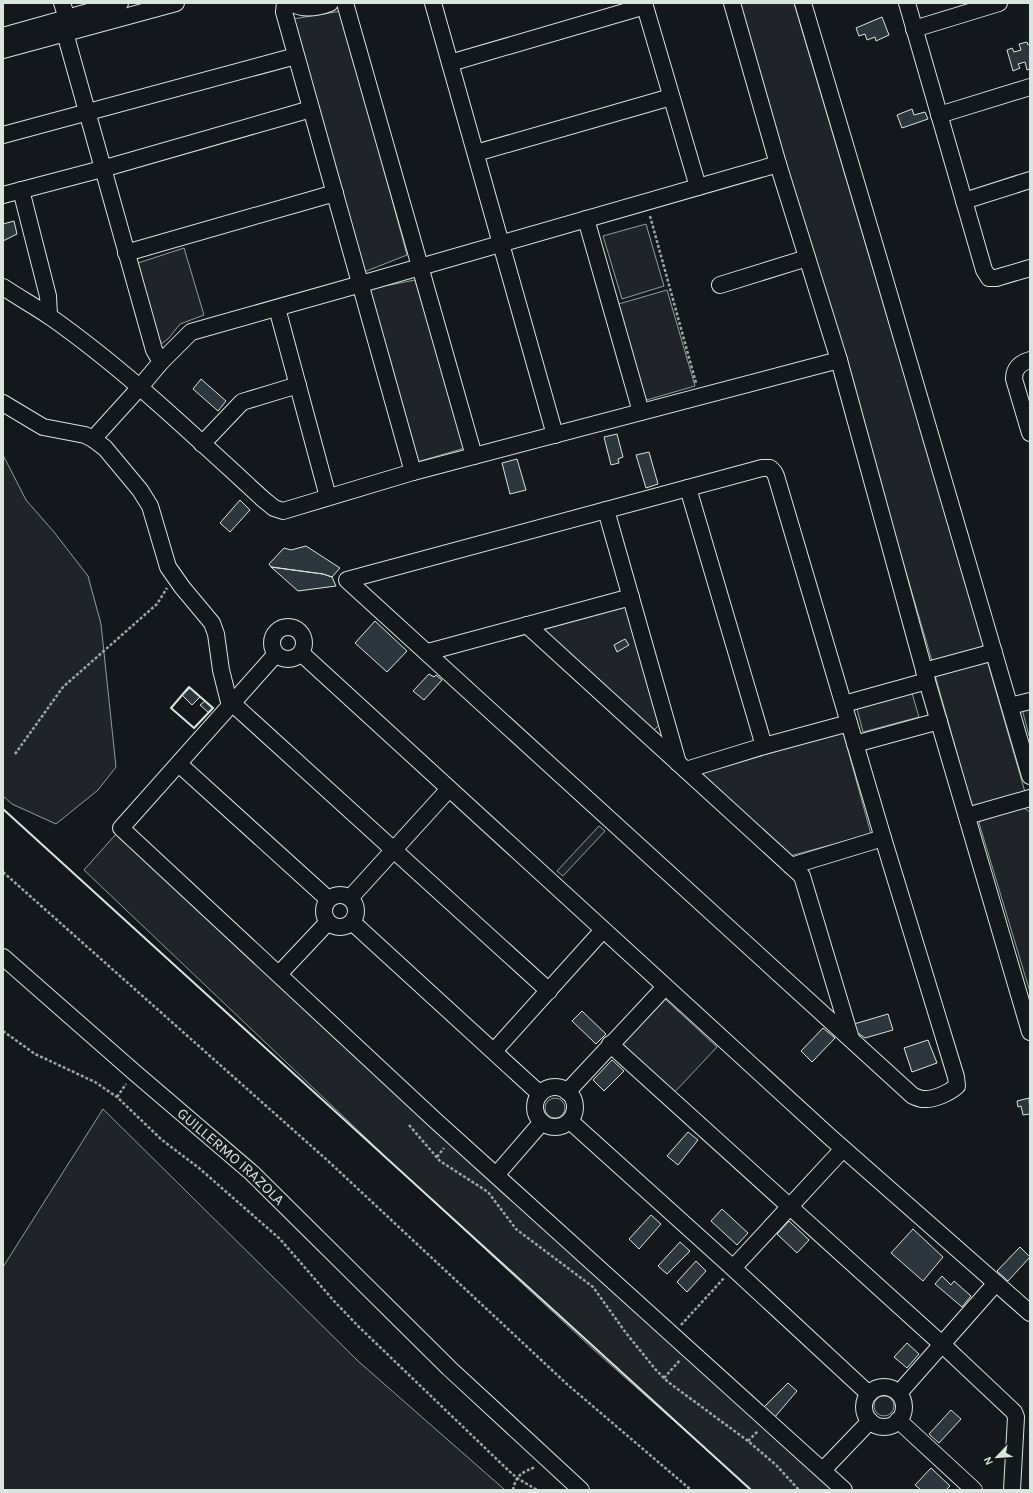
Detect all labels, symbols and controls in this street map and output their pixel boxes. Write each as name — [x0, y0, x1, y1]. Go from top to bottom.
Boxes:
street label: GUILLERMO IRAZOLA — [174, 1104, 289, 1209]
north arrow — [977, 1437, 1017, 1477]
text: N — [981, 1455, 996, 1467]

